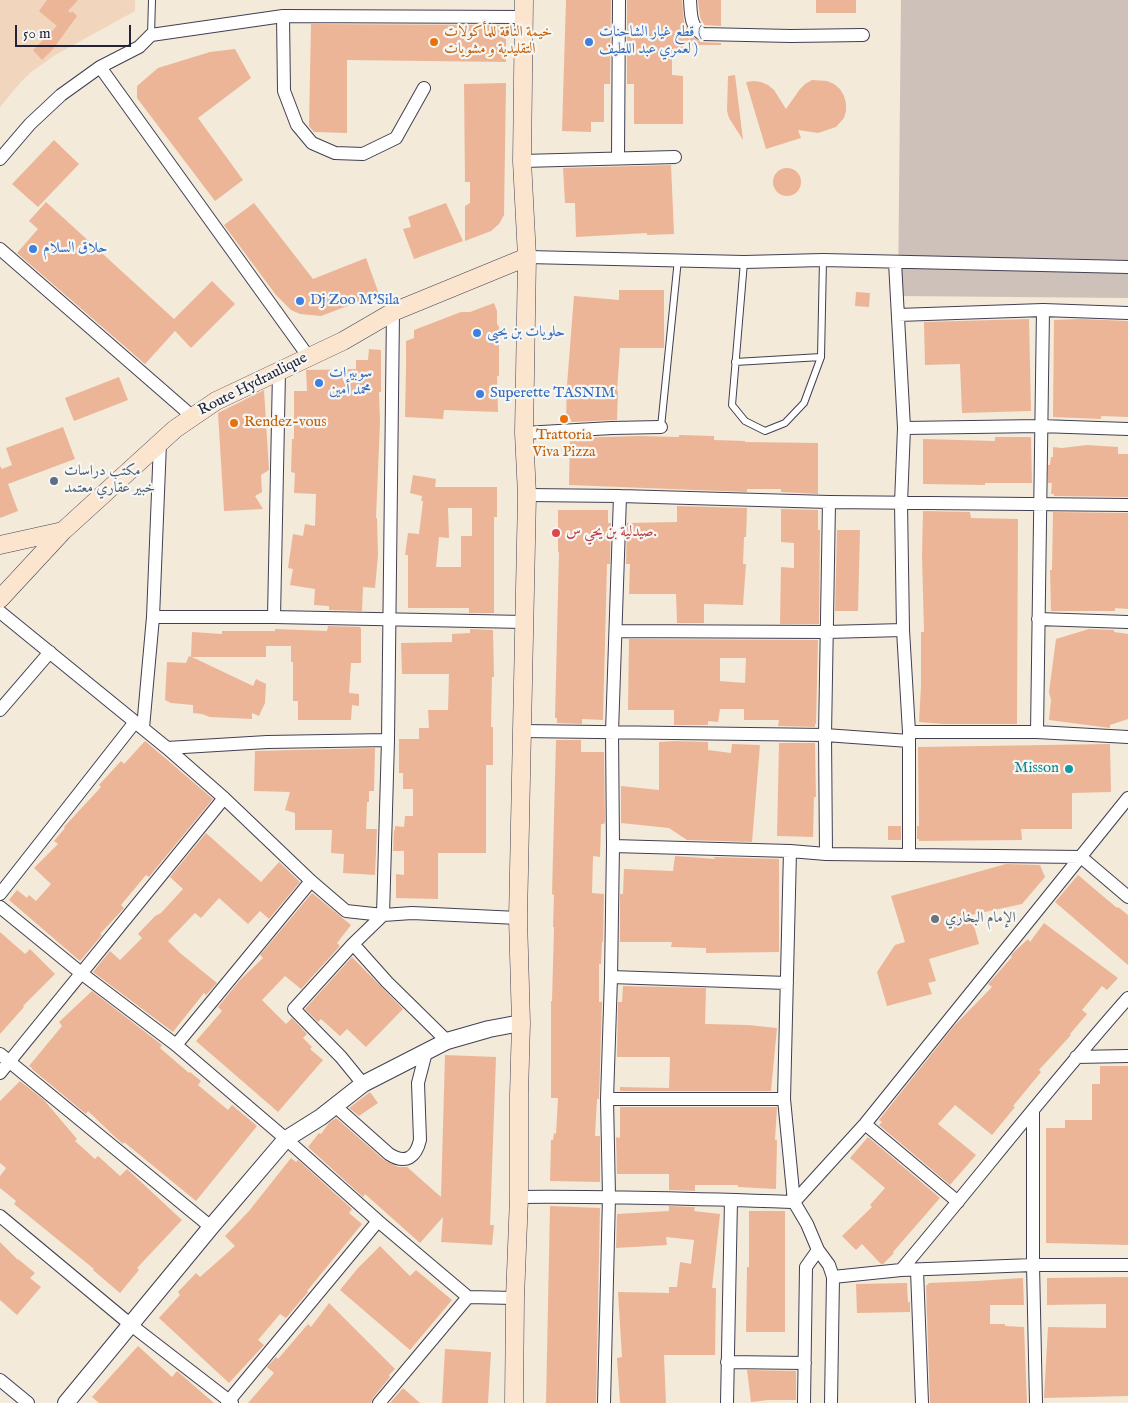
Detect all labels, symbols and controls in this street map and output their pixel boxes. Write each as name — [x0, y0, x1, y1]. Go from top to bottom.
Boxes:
scale bar — [18, 15, 134, 47]
text: 50 m — [23, 24, 51, 43]
place label: خيمة الناقة للمأكولات التقليدية و مشويات — [444, 24, 552, 59]
place label: قطع غيار الشاحنات ( لعمري عبد اللطيف ) — [599, 24, 702, 59]
marker: خيمة الناقة للمأكولات التقليدية و مشويات — [428, 36, 440, 48]
marker: قطع غيار الشاحنات ( لعمري عبد اللطيف ) — [583, 36, 595, 48]
place label: حلاق السلام — [43, 240, 108, 258]
marker: حلاق السلام — [27, 243, 39, 255]
place label: Dj Zoo M'Sila — [310, 292, 399, 310]
marker: Dj Zoo M'Sila — [294, 295, 306, 307]
place label: حلويات بن يحيى — [487, 324, 565, 342]
marker: حلويات بن يحيى — [471, 327, 483, 339]
street label: Route Hydraulique — [195, 350, 311, 420]
place label: سوبيرات محمد أمين — [329, 365, 372, 400]
marker: سوبيرات محمد أمين — [313, 377, 325, 389]
place label: Superette TASNIM — [490, 385, 615, 403]
marker: Superette TASNIM — [474, 388, 486, 400]
marker: Trattoria Viva Pizza — [558, 413, 570, 425]
place label: Rendez-vous — [244, 414, 327, 432]
marker: Rendez-vous — [228, 417, 240, 429]
place label: Trattoria Viva Pizza — [532, 427, 596, 462]
place label: مكتب دراسات خبير عقاري معتمد — [64, 463, 155, 498]
marker: مكتب دراسات خبير عقاري معتمد — [48, 475, 60, 487]
place label: صيدلية بن يحي س. — [566, 524, 657, 542]
marker: صيدلية بن يحي س. — [550, 527, 562, 539]
place label: Misson — [1014, 760, 1059, 778]
marker: Misson — [1063, 763, 1075, 775]
place label: الإمام البخاري — [945, 910, 1016, 928]
marker: الإمام البخاري — [929, 913, 941, 925]

